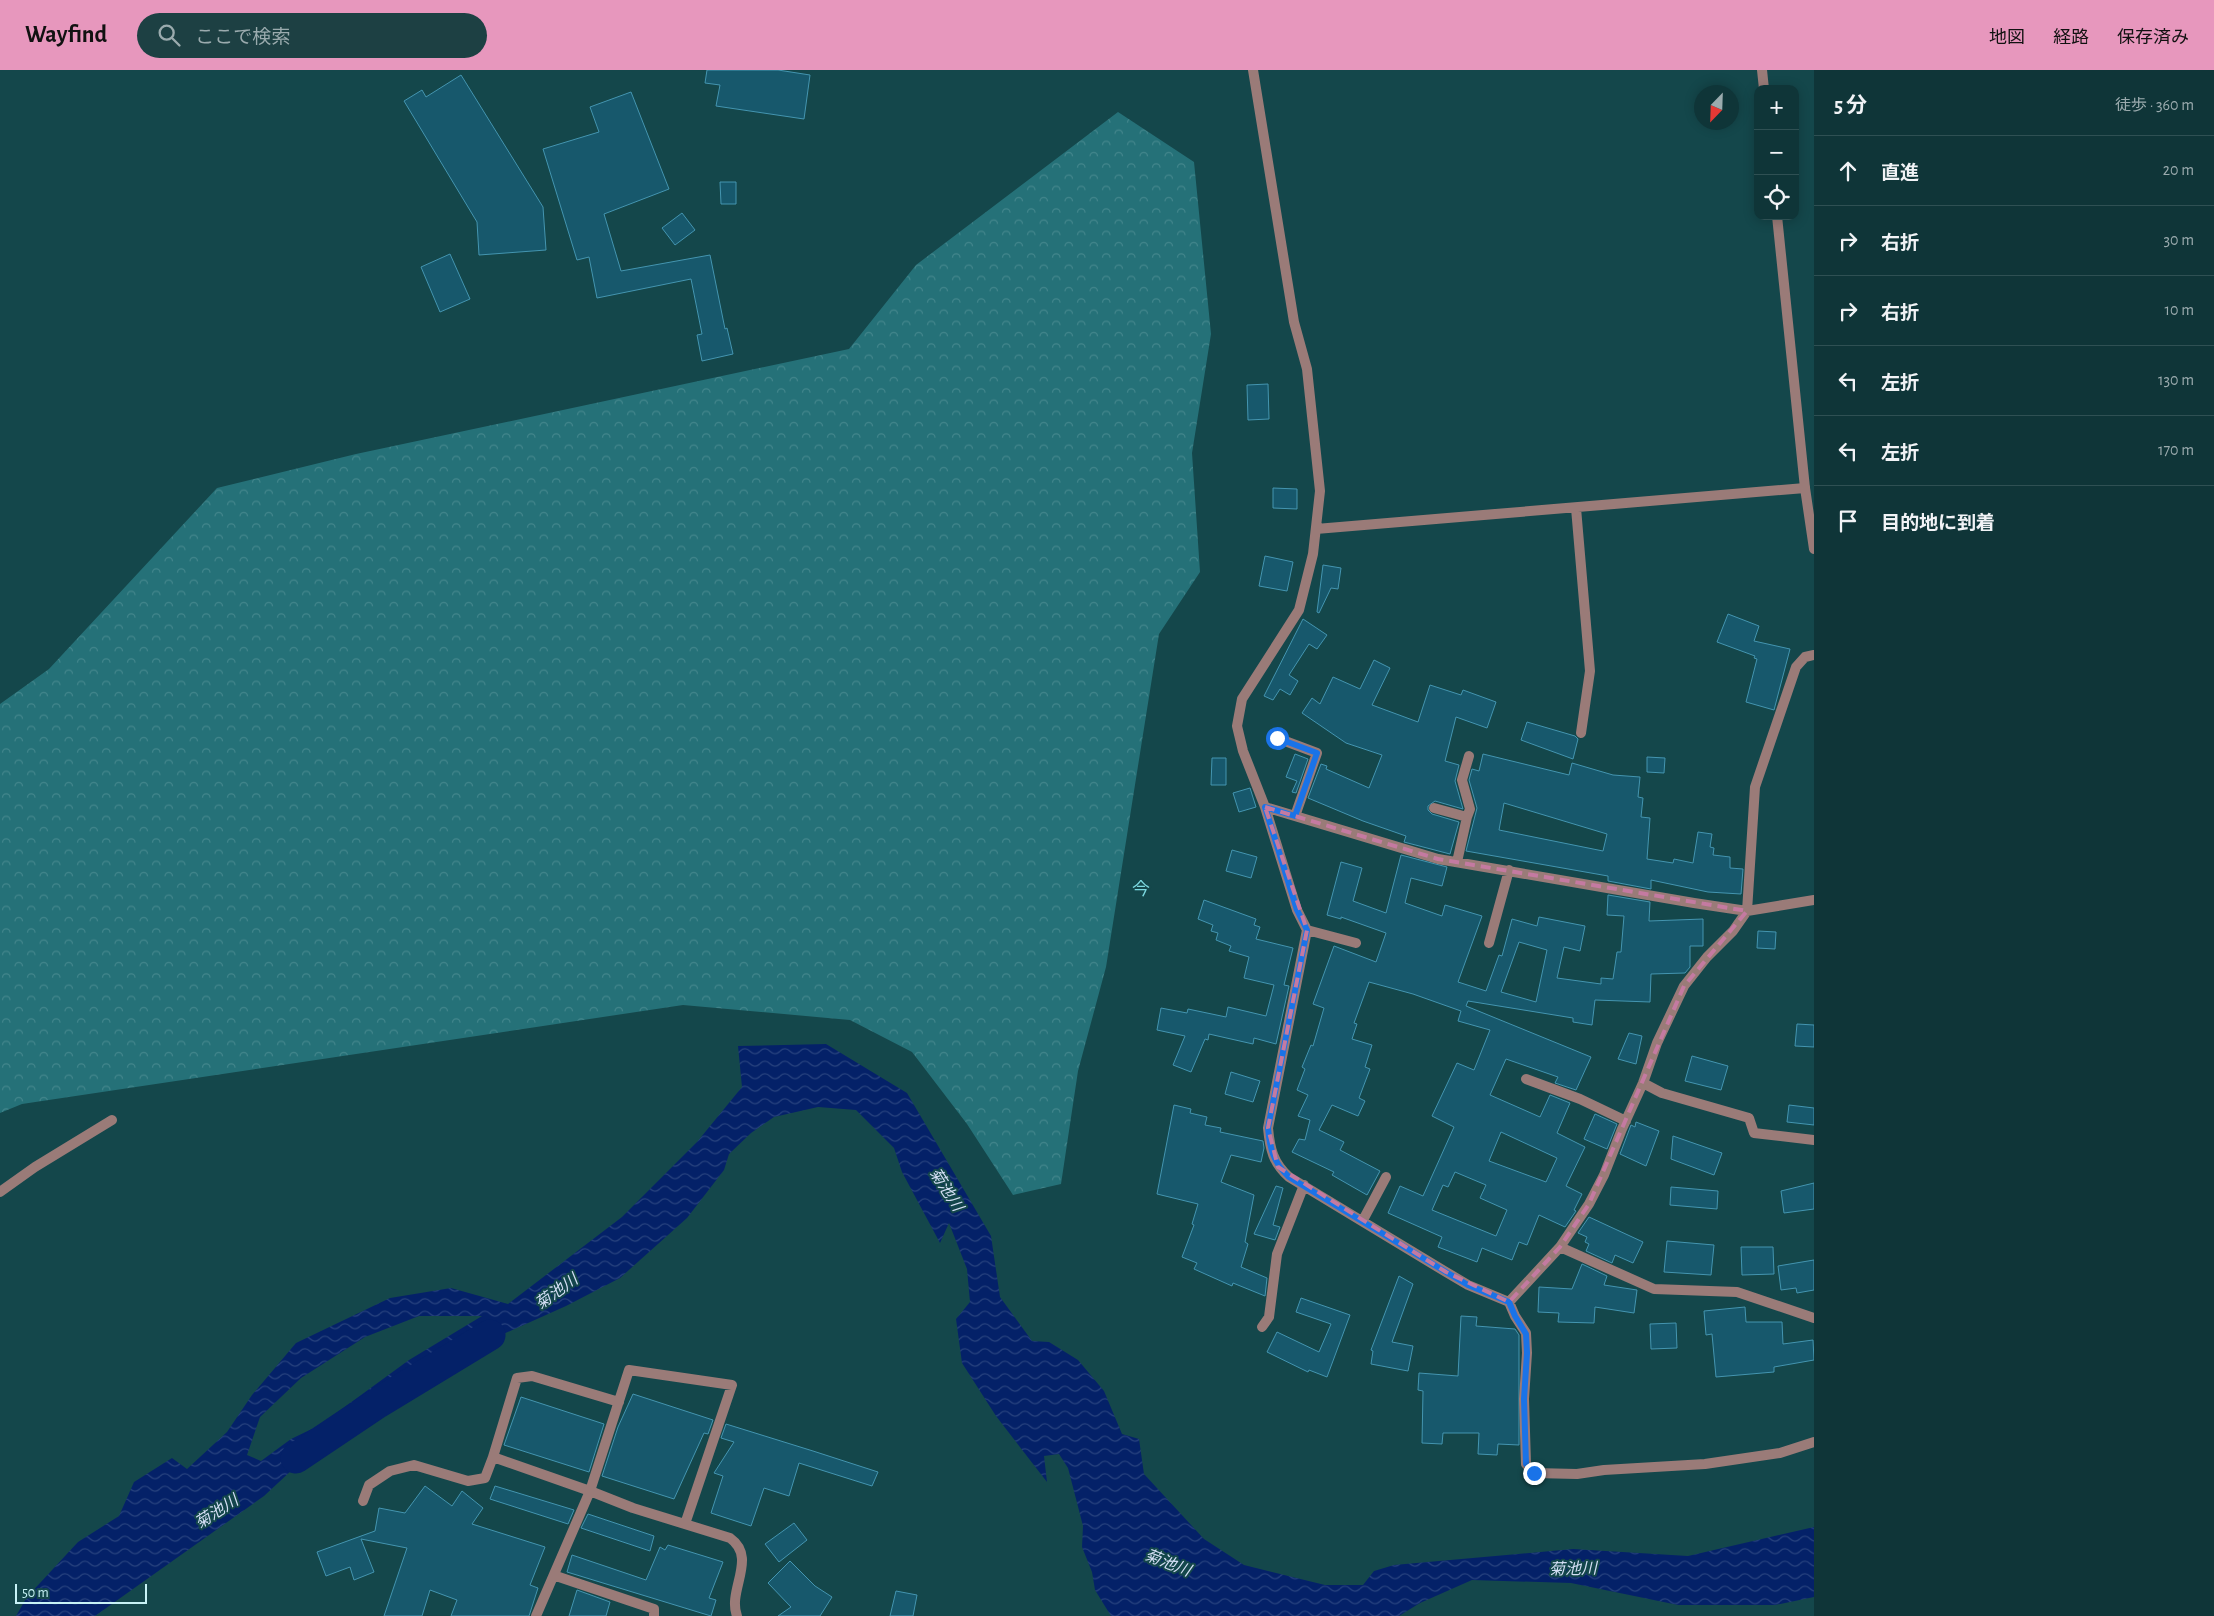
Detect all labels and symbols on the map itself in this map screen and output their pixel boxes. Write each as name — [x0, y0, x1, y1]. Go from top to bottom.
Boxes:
north arrow — [1694, 85, 1739, 130]
route start — [1266, 727, 1289, 750]
district label: 今 — [1132, 880, 1150, 899]
water label: 菊池川 — [926, 1165, 968, 1216]
water label: 菊池川 — [532, 1269, 582, 1312]
route end — [1523, 1462, 1546, 1485]
water label: 菊池川 — [192, 1490, 243, 1532]
water label: 菊池川 — [1142, 1546, 1195, 1580]
water label: 菊池川 — [1549, 1560, 1599, 1577]
scale bar — [15, 1581, 148, 1604]

